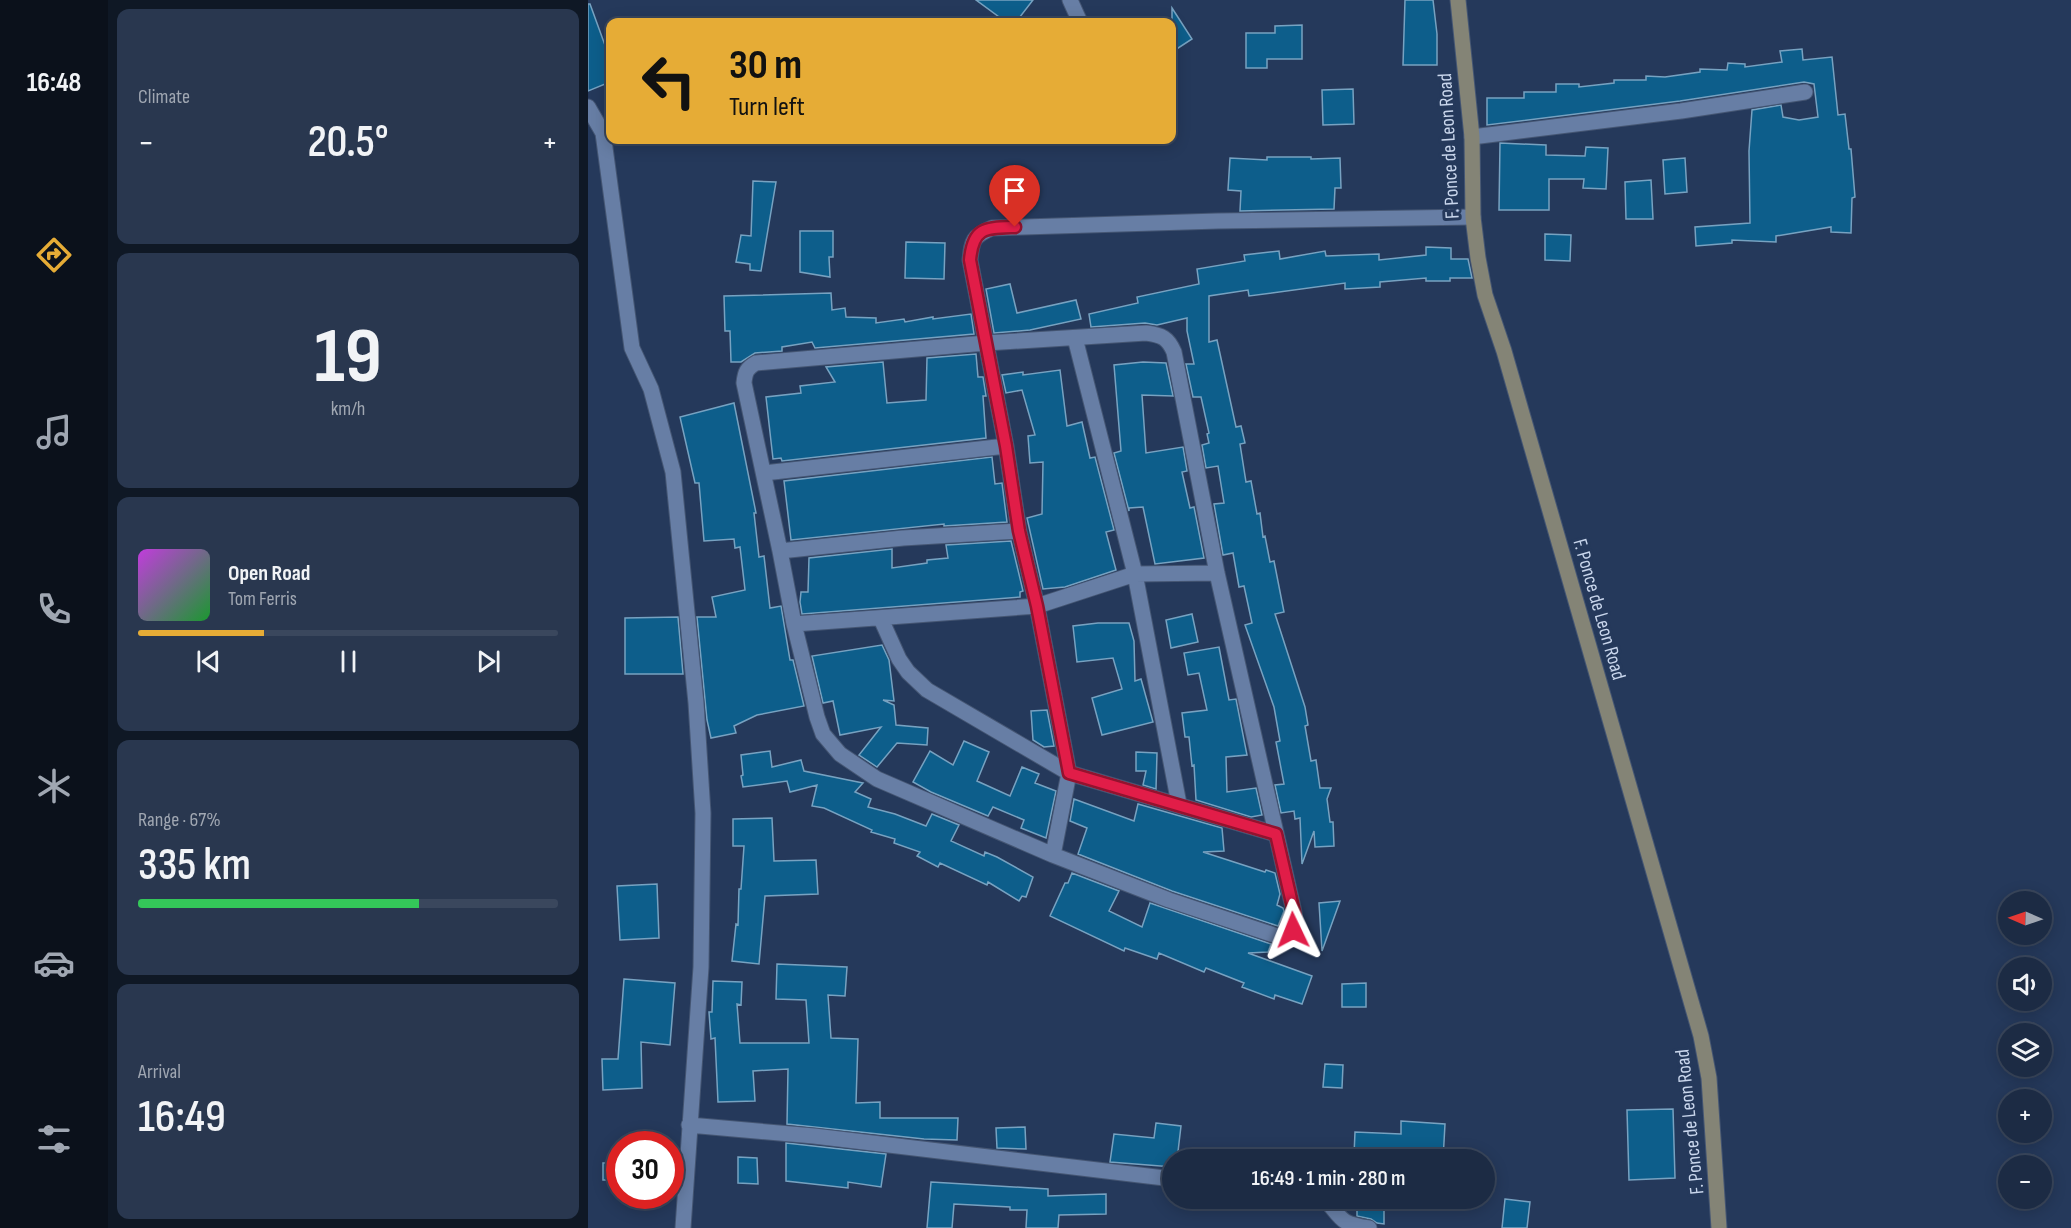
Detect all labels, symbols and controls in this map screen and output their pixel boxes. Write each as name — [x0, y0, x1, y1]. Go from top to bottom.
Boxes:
text: 30 m — [729, 40, 802, 91]
icon: left — [630, 42, 708, 120]
text: 16:48 — [27, 67, 81, 99]
street label: F. Ponce de Leon Road — [1433, 73, 1465, 219]
text: Climate — [138, 85, 190, 109]
text: Turn left — [729, 91, 805, 123]
text: 20.5° — [307, 115, 389, 170]
text: − — [138, 123, 154, 163]
text: + — [542, 123, 558, 163]
pin — [989, 165, 1040, 227]
icon: arrive — [998, 174, 1031, 207]
icon: directions — [33, 234, 75, 276]
text: 19 — [314, 311, 382, 404]
text: km/h — [331, 397, 365, 421]
icon: music — [33, 411, 75, 453]
street label: F. Ponce de Leon Road — [1567, 536, 1631, 683]
text: Open Road — [228, 560, 310, 587]
text: Tom Ferris — [228, 587, 297, 611]
icon: phone — [33, 588, 75, 630]
icon: previous — [192, 645, 225, 678]
icon: pause — [332, 645, 365, 678]
icon: next — [472, 645, 505, 678]
icon: climate — [33, 765, 75, 807]
text: Range · 67% — [138, 808, 221, 832]
text: 335 km — [138, 838, 251, 893]
north arrow — [1998, 891, 2052, 945]
map controls — [1998, 891, 2052, 1209]
position arrow — [1261, 898, 1325, 962]
icon: car — [33, 942, 75, 984]
button: sound — [1998, 957, 2052, 1011]
button: layers — [1998, 1023, 2052, 1077]
street label: F. Ponce de Leon Road — [1670, 1048, 1710, 1196]
text: Arrival — [138, 1060, 181, 1084]
button: + — [1998, 1089, 2052, 1143]
text: 16:49 — [138, 1090, 226, 1145]
icon: filters — [33, 1118, 75, 1160]
speed limit sign: 30 — [606, 1131, 684, 1209]
button: − — [1998, 1155, 2052, 1209]
text: 16:49 · 1 min · 280 m — [1252, 1165, 1405, 1192]

